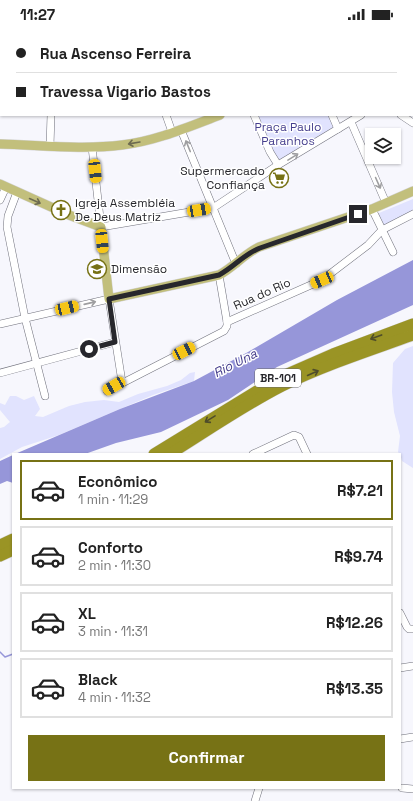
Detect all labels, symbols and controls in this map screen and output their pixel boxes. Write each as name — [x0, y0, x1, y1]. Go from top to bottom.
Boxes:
text: 11:27 — [20, 5, 55, 24]
text: Rua Ascenso Ferreira — [40, 44, 191, 63]
text: Travessa Vigario Bastos — [40, 82, 211, 101]
park label: Praça Paulo Paranhos — [255, 119, 321, 149]
map controls — [365, 128, 401, 164]
button: layers — [365, 128, 401, 164]
one-way arrow — [128, 139, 141, 147]
one-way arrow — [184, 140, 191, 152]
one-way arrow — [287, 152, 299, 160]
car — [88, 158, 102, 184]
place label: Supermercado Confiança — [180, 163, 265, 193]
supermarket icon: Supermercado Confiança — [268, 167, 290, 189]
one-way arrow — [374, 177, 382, 189]
place label: Igreja Assembléia De Deus Matriz — [75, 195, 175, 225]
one-way arrow — [29, 197, 41, 205]
church icon: Igreja Assembléia De Deus Matriz — [50, 199, 72, 221]
car — [186, 202, 212, 218]
route end — [349, 205, 367, 223]
car — [95, 228, 109, 254]
school or university icon: Dimensão — [86, 258, 108, 280]
place label: Dimensão — [111, 261, 167, 277]
car — [309, 270, 335, 290]
street label: Rua do Rio — [231, 274, 293, 314]
car — [54, 299, 80, 317]
one-way arrow — [84, 299, 97, 306]
one-way arrow — [371, 334, 383, 342]
route start — [80, 340, 98, 358]
car — [171, 340, 197, 362]
water label: Rio Una — [210, 345, 260, 381]
one-way arrow — [307, 368, 319, 376]
road number: BR-101 — [255, 369, 301, 387]
car — [101, 375, 127, 397]
one-way arrow — [204, 416, 216, 424]
icon: car — [30, 472, 66, 508]
text: Econômico — [78, 472, 157, 491]
text: R$7.21 — [337, 481, 383, 500]
text: 1 min · 11:29 — [78, 491, 148, 508]
icon: car — [30, 538, 66, 574]
text: Conforto — [78, 538, 143, 557]
text: R$9.74 — [334, 547, 383, 566]
text: 2 min · 11:30 — [78, 557, 151, 574]
icon: car — [30, 604, 66, 640]
text: XL — [78, 604, 96, 623]
text: R$12.26 — [326, 613, 383, 632]
text: 3 min · 11:31 — [78, 623, 148, 640]
icon: car — [30, 670, 66, 706]
text: Black — [78, 670, 118, 689]
text: R$13.35 — [326, 679, 383, 698]
text: 4 min · 11:32 — [78, 689, 151, 706]
button: Confirmar — [28, 735, 385, 781]

